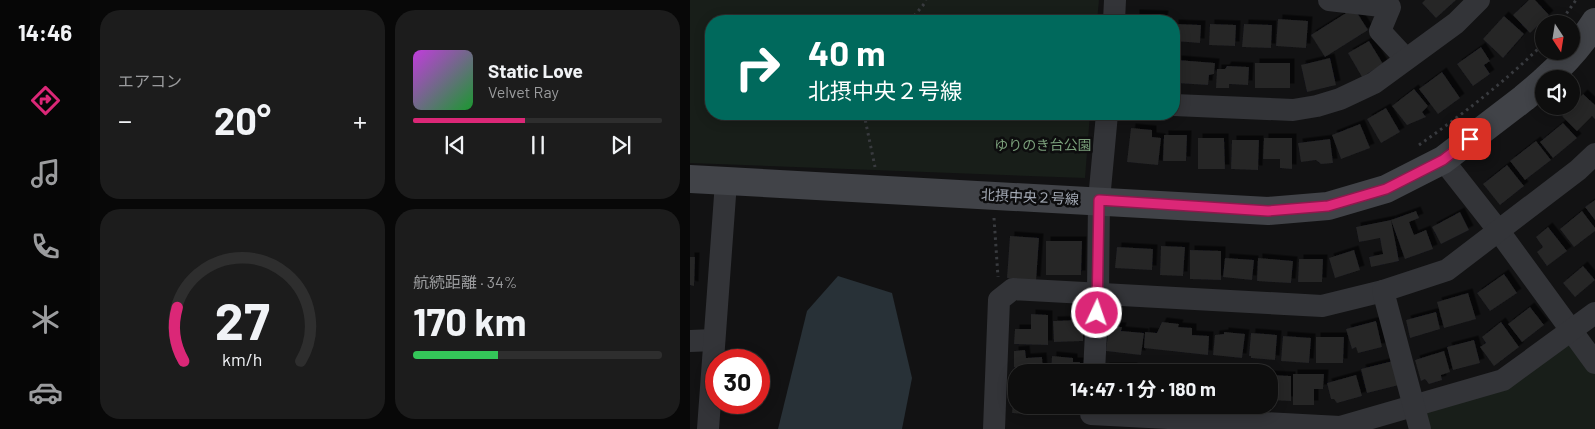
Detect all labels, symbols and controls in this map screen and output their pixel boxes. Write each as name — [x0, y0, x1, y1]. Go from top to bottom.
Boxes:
north arrow — [1535, 15, 1580, 60]
map controls — [1535, 15, 1580, 115]
text: 14:46 — [18, 19, 72, 45]
text: 40 m — [808, 31, 885, 73]
icon: right — [725, 35, 790, 100]
text: Static Love — [488, 59, 583, 82]
button: sound — [1535, 70, 1580, 115]
text: エアコン — [118, 71, 182, 90]
text: 北摂中央２号線 — [808, 77, 962, 103]
text: Velvet Ray — [488, 82, 559, 101]
icon: directions — [28, 83, 63, 118]
text: 20° — [214, 97, 271, 143]
text: − — [118, 103, 132, 137]
text: + — [353, 103, 367, 137]
pin — [1449, 118, 1491, 160]
icon: arrive — [1456, 125, 1484, 153]
icon: previous — [441, 131, 469, 159]
icon: pause — [524, 131, 552, 159]
icon: next — [607, 131, 635, 159]
park label: ゆりのき台公園 — [994, 136, 1092, 153]
icon: music — [28, 156, 63, 191]
street label: 北摂中央２号線 — [981, 185, 1079, 208]
icon: phone — [28, 229, 63, 264]
text: 航続距離 · 34% — [413, 272, 517, 291]
position arrow — [1070, 286, 1122, 338]
text: 27 — [215, 288, 270, 350]
text: 170 km — [413, 298, 527, 344]
icon: climate — [28, 302, 63, 337]
text: km/h — [222, 348, 263, 370]
speed limit sign: 30 — [705, 349, 770, 414]
icon: car — [28, 375, 63, 410]
text: 14:47 · 1 分 · 180 m — [1070, 377, 1216, 400]

